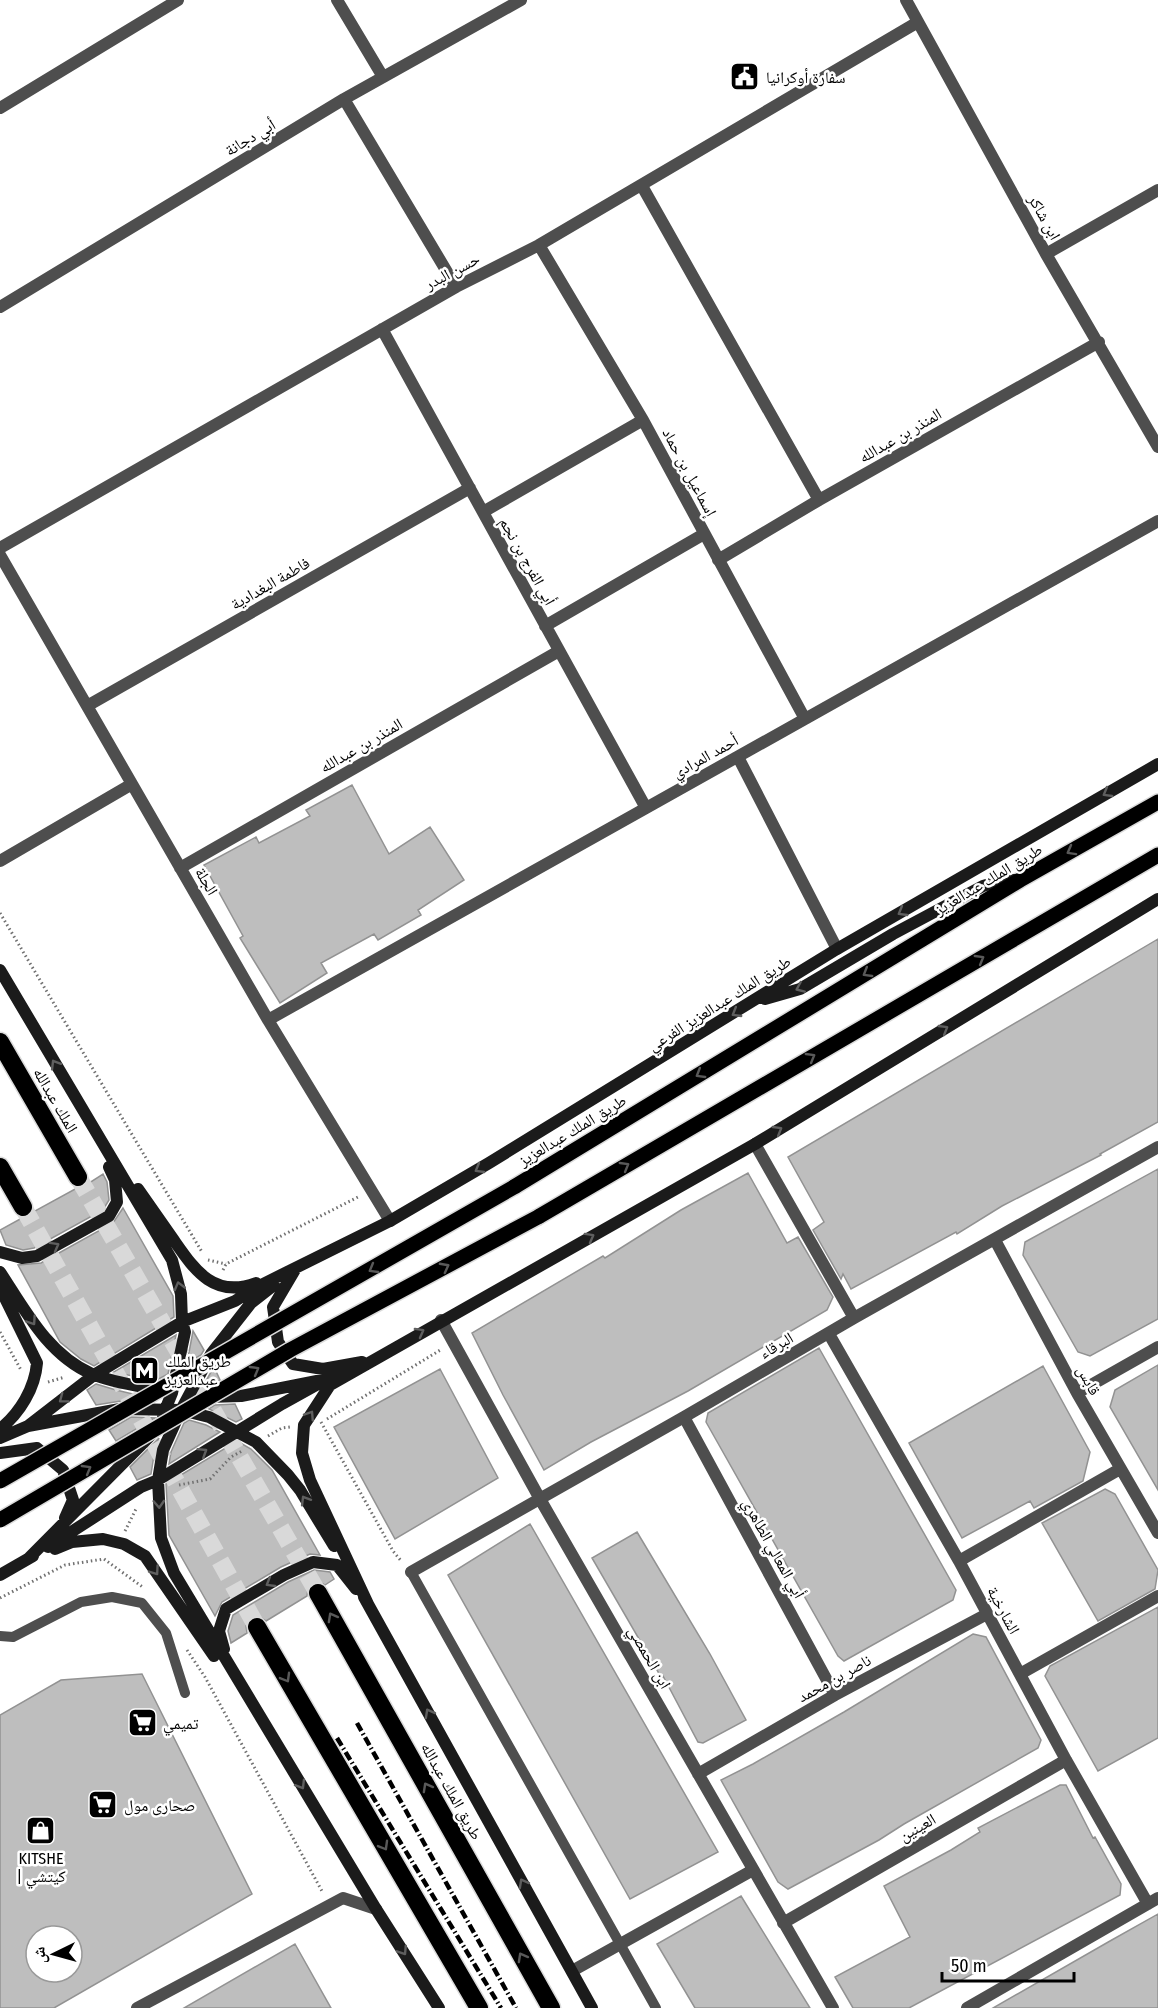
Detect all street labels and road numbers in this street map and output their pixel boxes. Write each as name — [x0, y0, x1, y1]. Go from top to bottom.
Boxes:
street label: أبي دجانة — [222, 115, 280, 162]
street label: ابن شاكر — [1023, 190, 1065, 244]
street label: حسن البدر — [421, 249, 483, 295]
street label: المنذر بن عبدالله — [856, 404, 945, 468]
street label: إسماعيل بن حماد — [658, 425, 721, 520]
street label: أبي الفرج بن نجم — [493, 514, 560, 610]
street label: فاطمة البغدادية — [227, 553, 313, 614]
street label: المنذر بن عبدالله — [317, 714, 406, 778]
street label: أحمد المرادي — [669, 731, 743, 785]
street label: طريق الملك عبدالعزيز — [930, 840, 1046, 920]
street label: الجلة — [191, 864, 222, 899]
street label: طريق الملك عبدالعزيز الفرعي — [644, 952, 796, 1058]
street label: الملك عبدالله — [29, 1064, 82, 1136]
street label: طريق الملك عبدالعزيز — [514, 1091, 630, 1171]
street label: البرقاء — [756, 1328, 797, 1363]
street label: قابس — [1072, 1362, 1104, 1399]
street label: أبي المعالي الطاهري — [736, 1495, 809, 1603]
street label: الشارخية — [983, 1583, 1024, 1637]
street label: ابن الحمصي — [621, 1623, 675, 1694]
street label: ناصر بن محمد — [794, 1651, 875, 1707]
street label: طريق الملك عبدالله — [416, 1739, 486, 1844]
street label: العينين — [895, 1809, 940, 1846]

